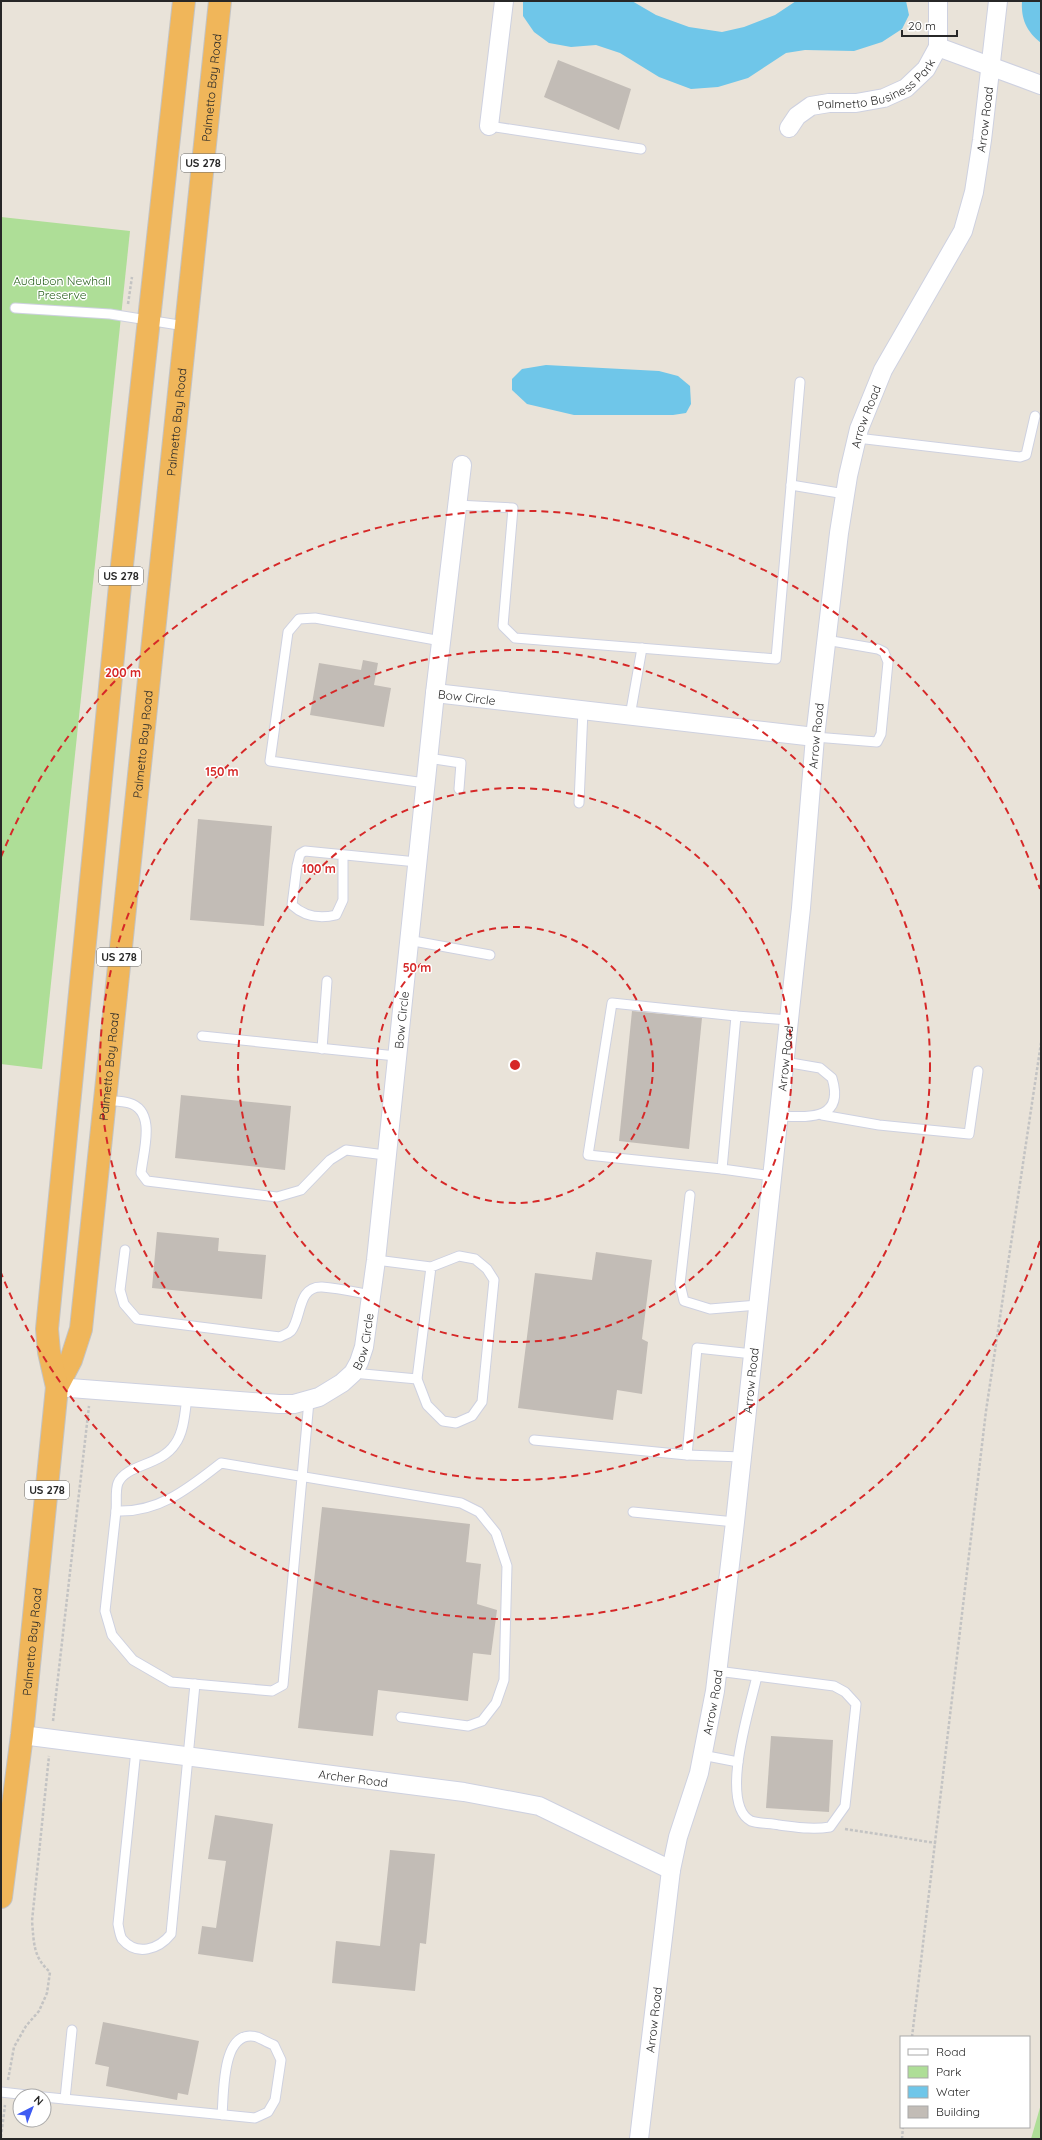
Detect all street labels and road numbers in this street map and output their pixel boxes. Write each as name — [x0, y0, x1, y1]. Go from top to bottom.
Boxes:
street label: Palmetto Bay Road — [198, 33, 224, 143]
street label: Palmetto Business Park — [816, 56, 938, 112]
street label: Arrow Road — [973, 86, 996, 153]
road number: US 278 — [181, 154, 225, 172]
street label: Palmetto Bay Road — [163, 367, 189, 477]
street label: Arrow Road — [847, 383, 884, 449]
road number: US 278 — [99, 567, 143, 585]
street label: Bow Circle — [437, 686, 497, 707]
street label: Palmetto Bay Road — [129, 689, 155, 799]
street label: Arrow Road — [805, 702, 826, 769]
road number: US 278 — [97, 948, 141, 966]
street label: Bow Circle — [391, 990, 411, 1049]
street label: Palmetto Bay Road — [95, 1012, 122, 1121]
street label: Arrow Road — [774, 1025, 796, 1092]
street label: Bow Circle — [349, 1312, 376, 1372]
street label: Arrow Road — [739, 1347, 761, 1414]
road number: US 278 — [25, 1481, 69, 1499]
street label: Palmetto Bay Road — [18, 1587, 44, 1697]
street label: Arrow Road — [699, 1669, 725, 1736]
street label: Archer Road — [318, 1766, 389, 1790]
street label: Arrow Road — [642, 1986, 665, 2054]

